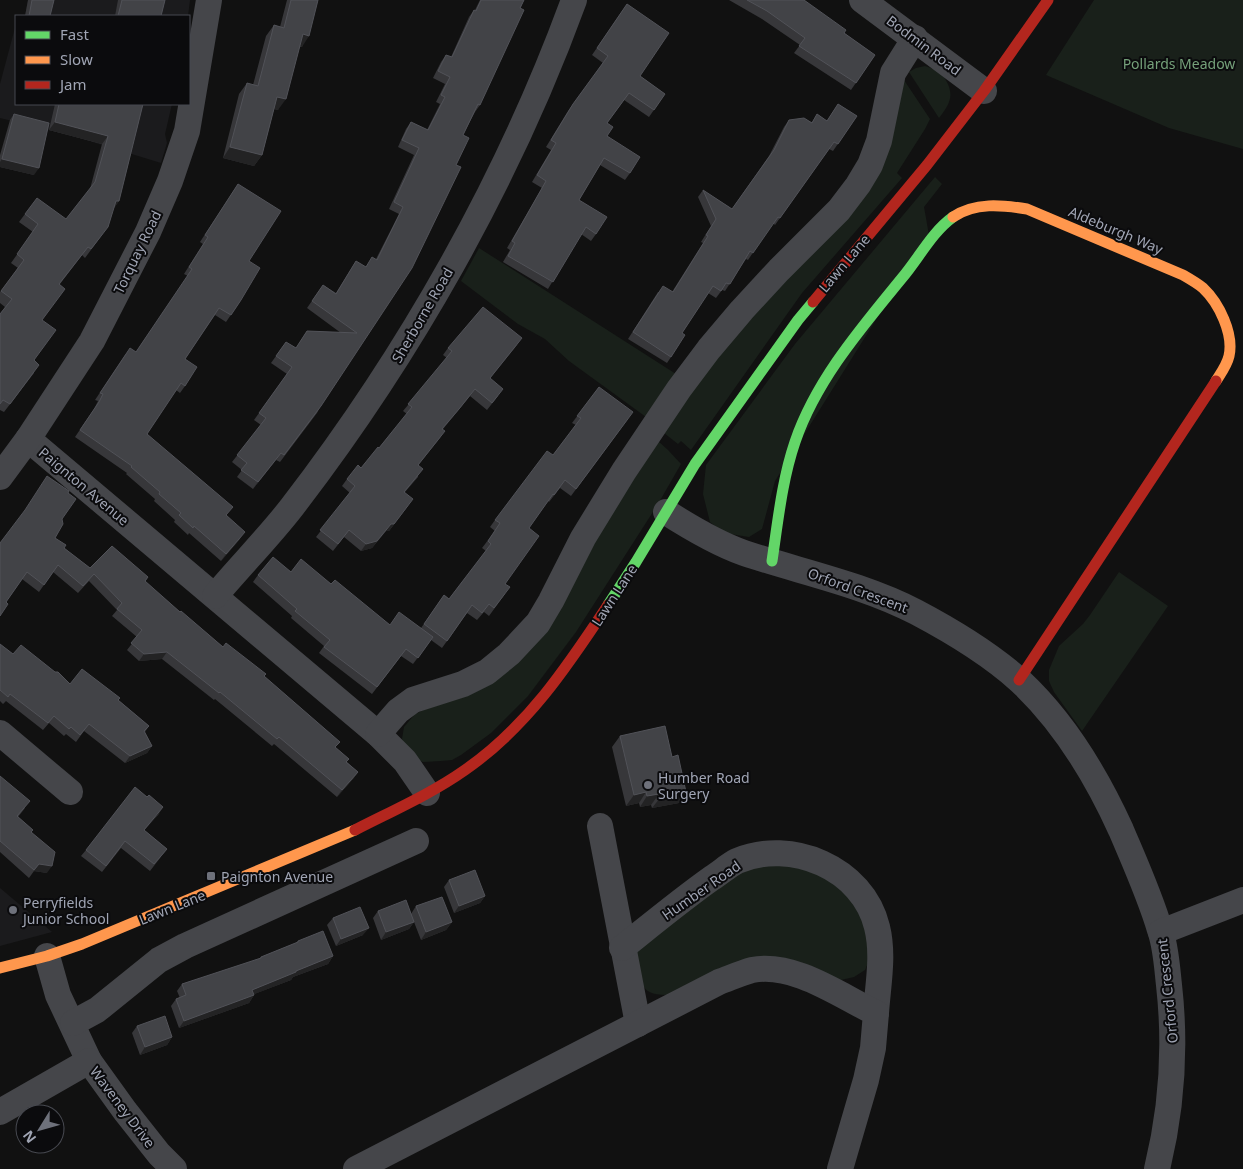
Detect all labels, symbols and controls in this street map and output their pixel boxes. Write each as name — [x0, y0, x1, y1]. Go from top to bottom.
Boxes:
street label: Bodmin Road — [883, 11, 965, 79]
legend — [15, 15, 190, 105]
text: Fast — [60, 24, 89, 44]
text: Slow — [60, 49, 93, 69]
park label: Pollards Meadow — [1123, 54, 1235, 73]
text: Jam — [58, 74, 87, 94]
street label: Aldeburgh Way — [1066, 202, 1167, 259]
street label: Torquay Road — [109, 207, 165, 297]
street label: Lawn Lane — [814, 230, 874, 296]
street label: Sherborne Road — [387, 264, 457, 366]
street label: Paignton Avenue — [35, 443, 133, 529]
street label: Lawn Lane — [587, 560, 641, 630]
street label: Orford Crescent — [805, 563, 911, 617]
place label: Humber Road Surgery — [658, 768, 750, 803]
marker: Humber Road Surgery — [642, 779, 654, 791]
street label: Humber Road — [658, 856, 744, 924]
place label: Paignton Avenue — [221, 867, 333, 886]
marker: Paignton Avenue — [205, 870, 217, 882]
street label: Lawn Lane — [136, 885, 208, 929]
place label: Perryfields Junior School — [21, 893, 109, 928]
marker: Perryfields Junior School — [7, 904, 19, 916]
street label: Orford Crescent — [1152, 938, 1182, 1044]
street label: Waveney Drive — [86, 1062, 160, 1152]
north arrow — [15, 1104, 65, 1154]
text: N — [18, 1127, 40, 1147]

